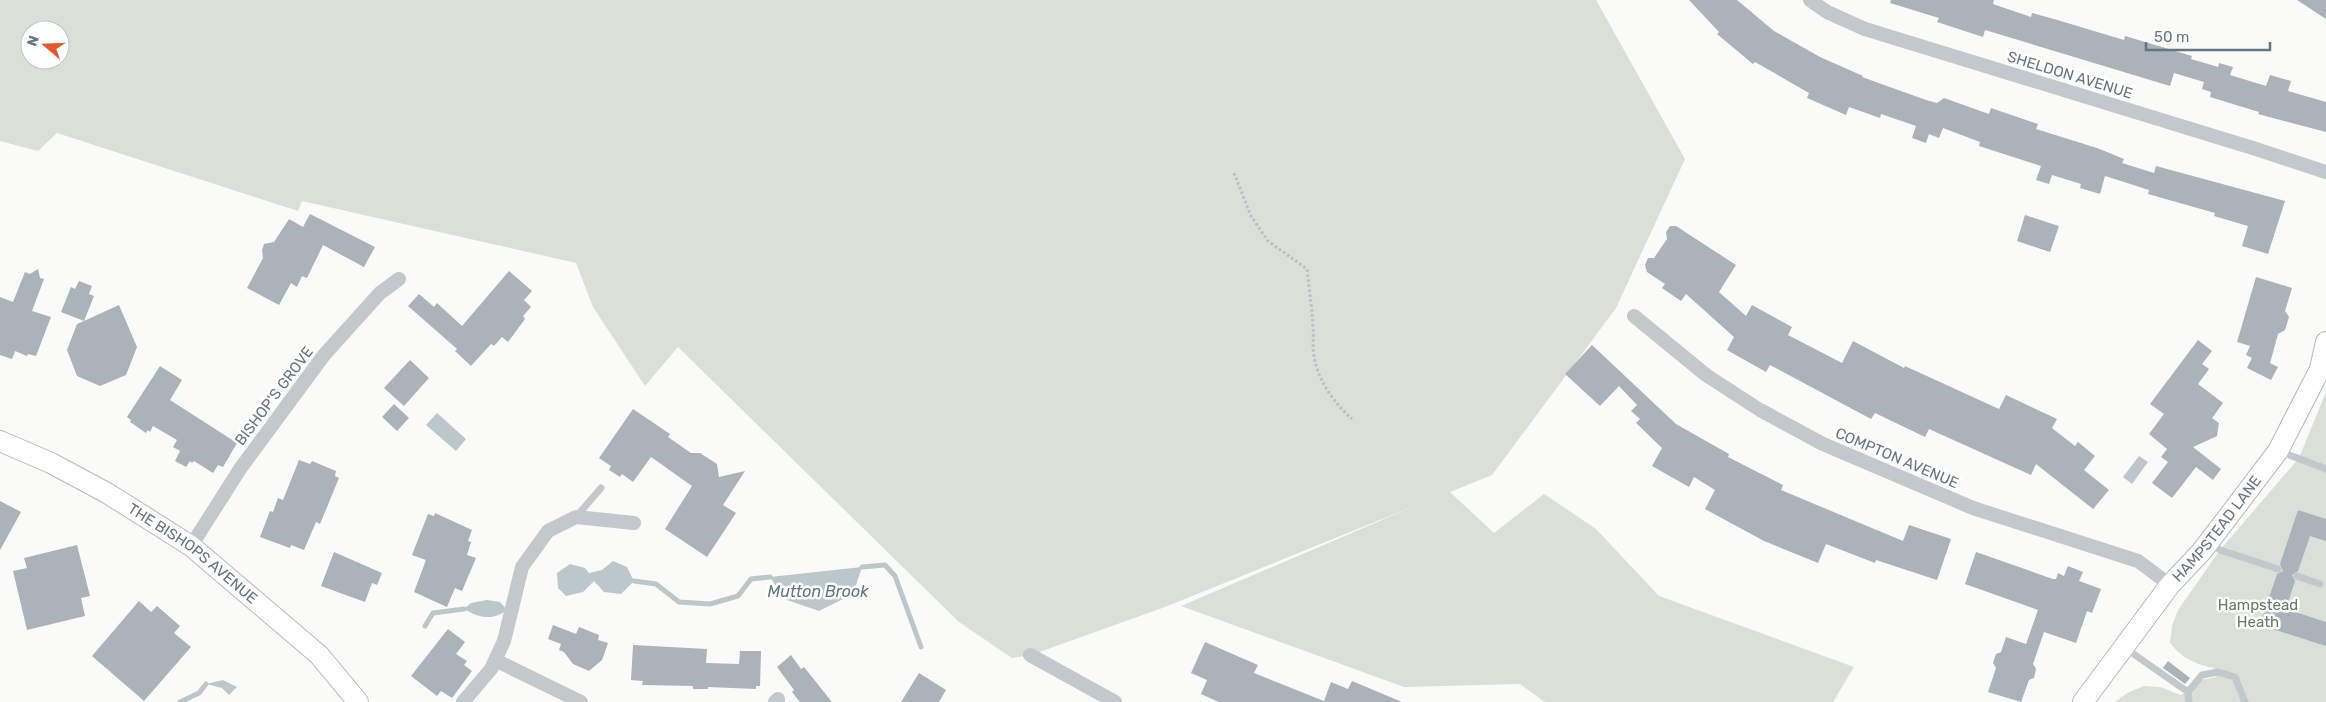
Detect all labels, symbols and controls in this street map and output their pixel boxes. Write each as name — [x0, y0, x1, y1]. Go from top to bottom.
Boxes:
north arrow — [20, 20, 70, 70]
scale bar — [2146, 20, 2270, 52]
text: 50 m — [2154, 28, 2189, 46]
text: N — [24, 33, 43, 48]
street label: SHELDON AVENUE — [2005, 47, 2135, 103]
street label: BISHOP'S GROVE — [231, 343, 317, 449]
street label: COMPTON AVENUE — [1833, 424, 1961, 492]
street label: HAMPSTEAD LANE — [2169, 472, 2265, 586]
street label: THE BISHOPS AVENUE — [125, 499, 261, 607]
water label: Mutton Brook — [768, 582, 869, 601]
park label: Hampstead Heath — [2218, 596, 2298, 631]

